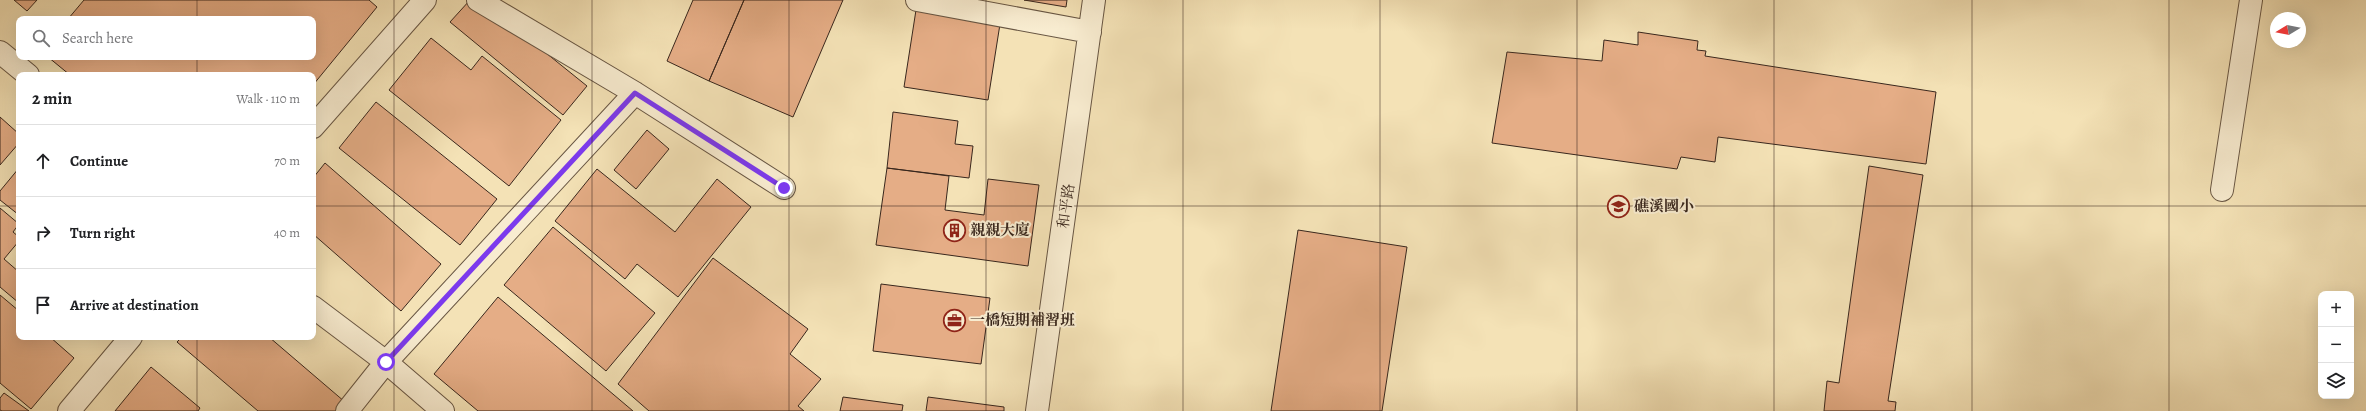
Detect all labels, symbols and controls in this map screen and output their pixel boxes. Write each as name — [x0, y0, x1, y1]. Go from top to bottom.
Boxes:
north arrow — [2270, 12, 2306, 48]
search box — [16, 16, 316, 60]
icon: search — [30, 27, 52, 49]
text: Search here — [62, 28, 133, 48]
text: 2 min — [32, 87, 72, 110]
text: Walk · 110 m — [236, 90, 300, 107]
icon: ahead — [32, 150, 54, 172]
text: Continue — [70, 151, 128, 171]
text: 70 m — [274, 152, 300, 169]
route end — [775, 179, 793, 197]
street label: 和平路 — [1053, 182, 1079, 230]
school or university icon: 礁溪國小 — [1606, 193, 1632, 219]
place label: 礁溪國小 — [1634, 196, 1694, 216]
building icon: 親親大廈 — [942, 217, 968, 243]
place label: 親親大廈 — [970, 220, 1030, 240]
icon: right — [32, 222, 54, 244]
text: Turn right — [70, 223, 135, 243]
text: 40 m — [274, 224, 300, 241]
map controls — [2318, 291, 2354, 399]
button: + — [2318, 291, 2354, 327]
icon: arrive — [32, 294, 54, 316]
text: Arrive at destination — [70, 295, 199, 315]
office icon: 一橋短期補習班 — [942, 307, 968, 333]
place label: 一橋短期補習班 — [970, 310, 1075, 330]
button: − — [2318, 327, 2354, 363]
route start — [377, 353, 395, 371]
button: layers — [2318, 363, 2354, 399]

